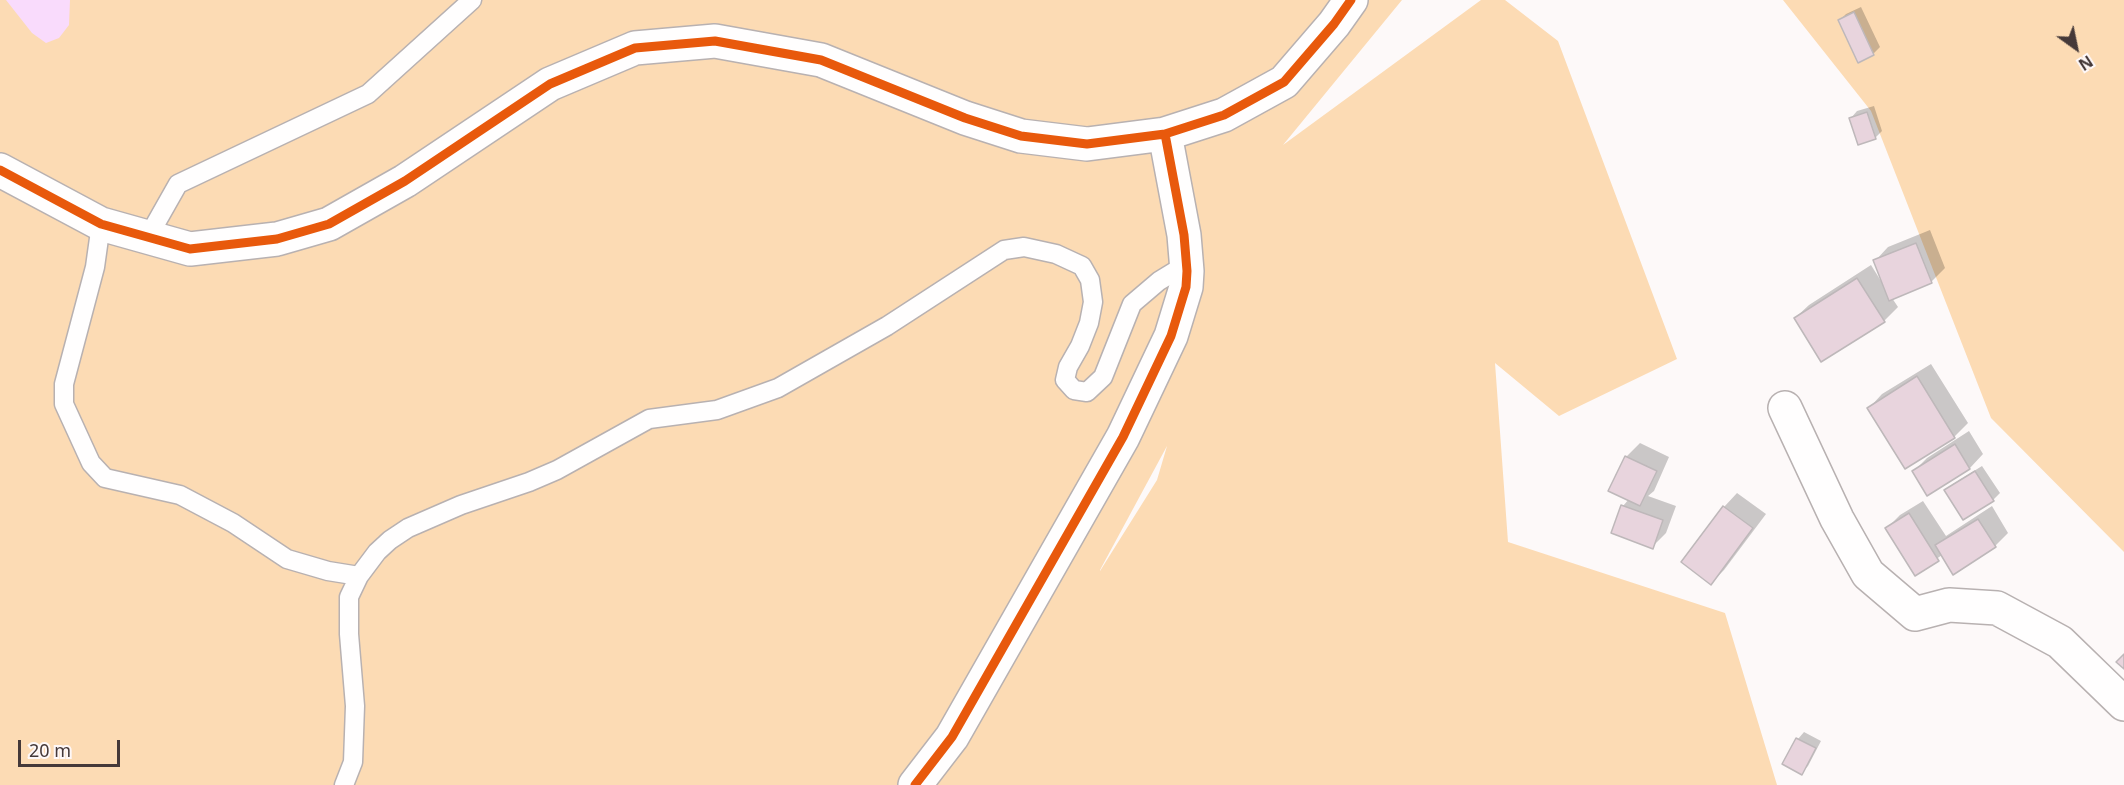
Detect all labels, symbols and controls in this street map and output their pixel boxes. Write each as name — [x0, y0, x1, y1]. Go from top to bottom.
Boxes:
north arrow — [2046, 18, 2106, 78]
text: N — [2074, 50, 2097, 76]
scale bar — [21, 728, 123, 766]
text: 20 m — [29, 738, 71, 762]

